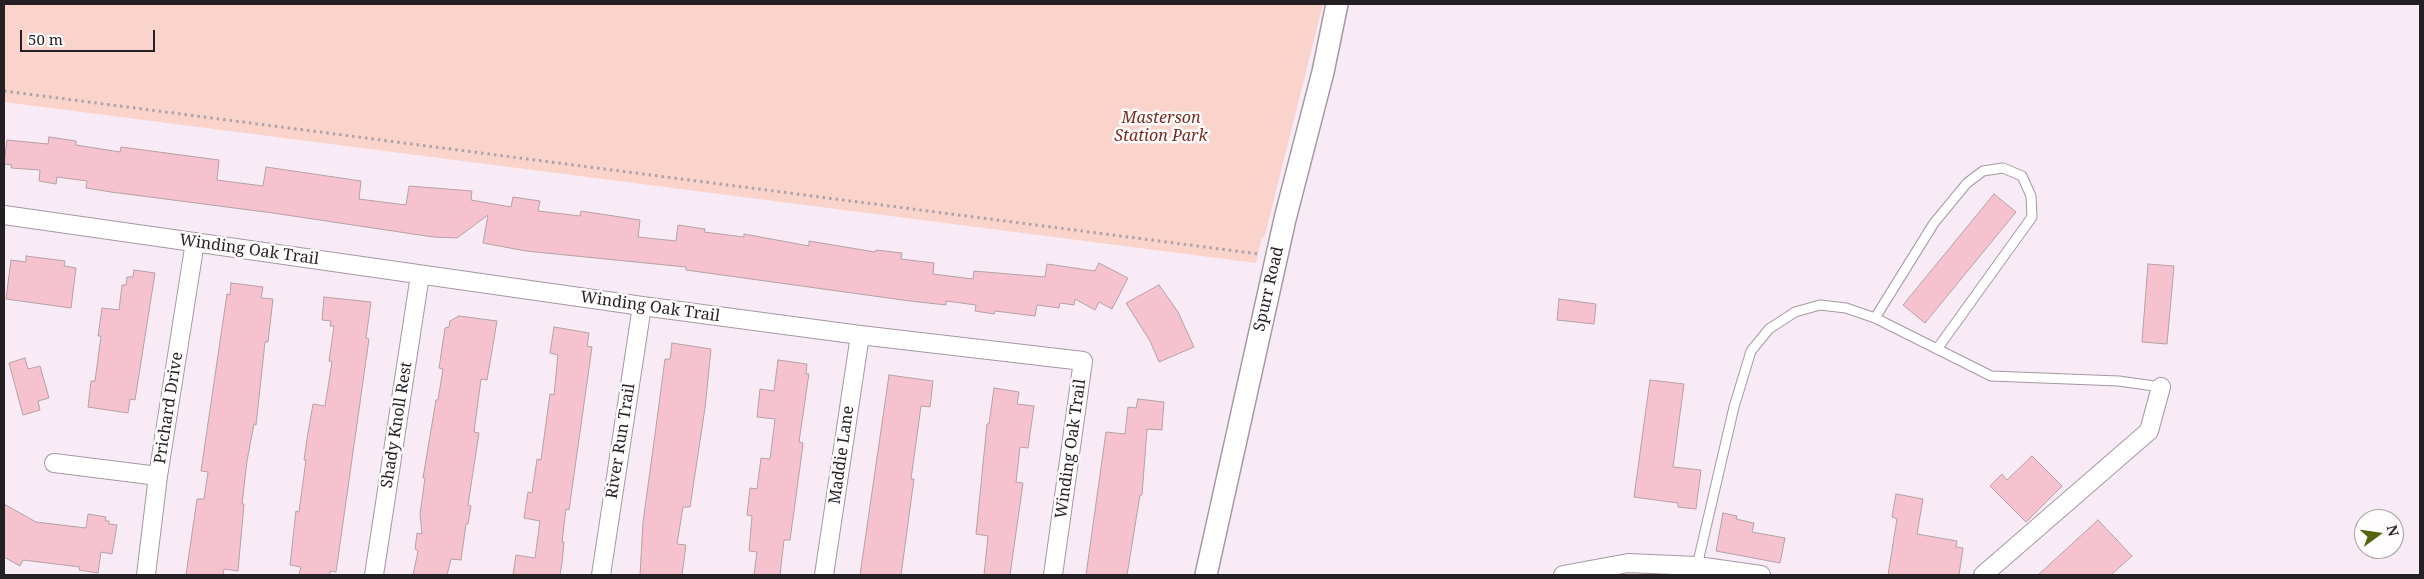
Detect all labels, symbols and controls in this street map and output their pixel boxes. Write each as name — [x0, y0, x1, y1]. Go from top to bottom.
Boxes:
scale bar — [22, 20, 158, 52]
text: 50 m — [28, 29, 63, 49]
park label: Masterson Station Park — [1114, 108, 1208, 146]
street label: Winding Oak Trail — [178, 231, 320, 269]
street label: Spurr Road — [1250, 245, 1288, 333]
street label: Winding Oak Trail — [579, 288, 721, 326]
street label: Prichard Drive — [151, 351, 187, 465]
street label: Shady Knoll Rest — [378, 360, 416, 490]
street label: Winding Oak Trail — [1052, 378, 1090, 520]
street label: River Run Trail — [602, 382, 640, 500]
street label: Maddie Lane — [826, 404, 858, 506]
north arrow — [2354, 509, 2404, 559]
text: N — [2383, 523, 2404, 538]

